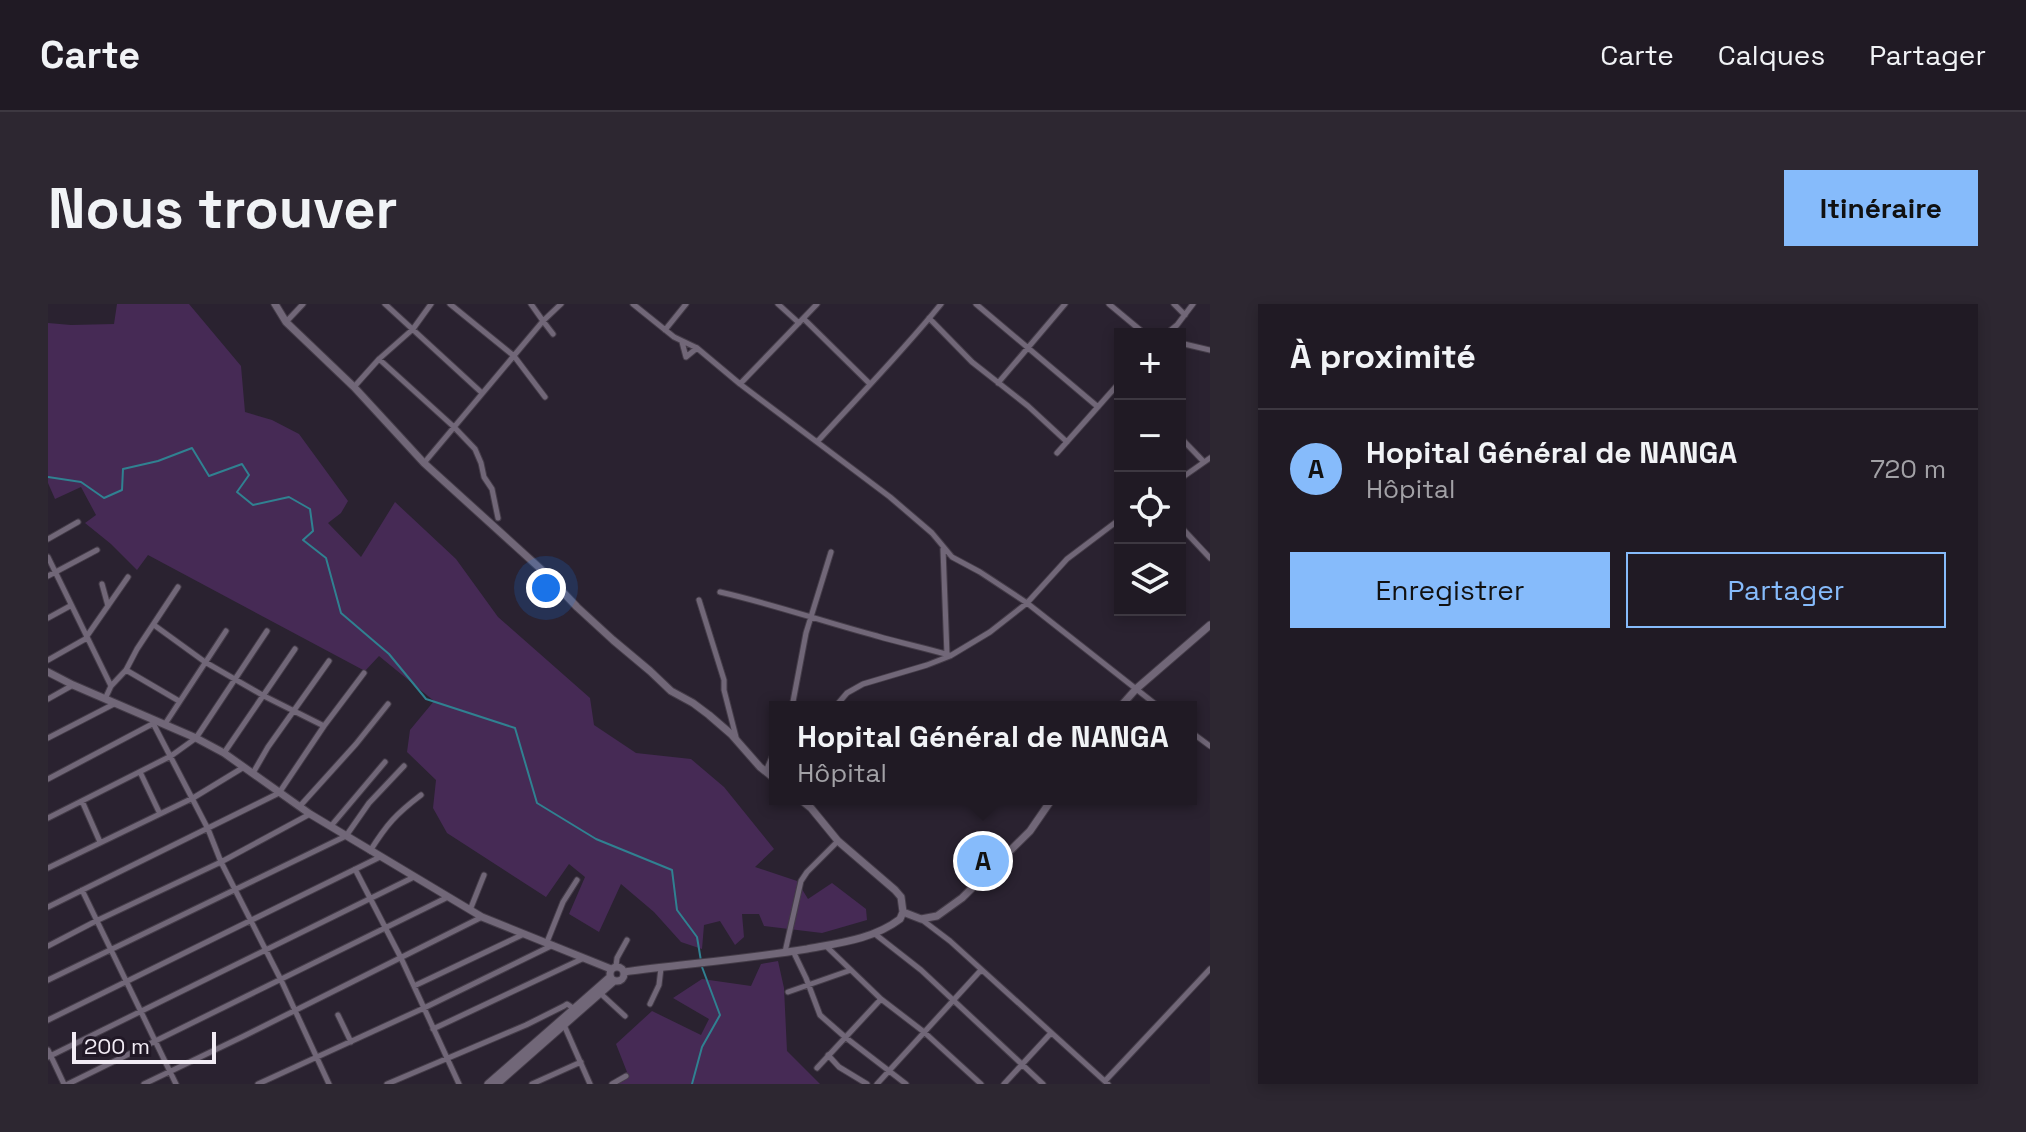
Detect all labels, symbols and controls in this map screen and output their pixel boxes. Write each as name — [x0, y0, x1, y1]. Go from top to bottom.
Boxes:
text: Carte — [40, 31, 140, 79]
text: Carte — [1600, 37, 1674, 73]
text: Calques — [1718, 37, 1825, 73]
text: Partager — [1869, 37, 1986, 73]
button: Itinéraire — [1784, 170, 1978, 246]
text: Nous trouver — [48, 173, 398, 244]
map controls — [1114, 328, 1186, 616]
button: + — [1114, 328, 1186, 400]
text: À proximité — [1290, 335, 1476, 378]
button: − — [1114, 400, 1186, 472]
text: Hopital Général de NANGA — [1366, 433, 1737, 472]
text: A — [1308, 452, 1324, 486]
text: 720 m — [1870, 452, 1946, 486]
button: locate — [1114, 472, 1186, 544]
text: Hôpital — [1366, 472, 1455, 506]
button: layers — [1114, 544, 1186, 616]
button: Enregistrer — [1290, 552, 1610, 628]
button: Partager — [1626, 552, 1946, 628]
your location — [526, 568, 566, 608]
popup — [769, 701, 1197, 805]
text: Hopital Général de NANGA — [797, 717, 1169, 756]
text: Hôpital — [797, 756, 887, 790]
pin: A — [957, 831, 1009, 891]
scale bar — [72, 1028, 216, 1064]
text: 200 m — [84, 1032, 150, 1060]

